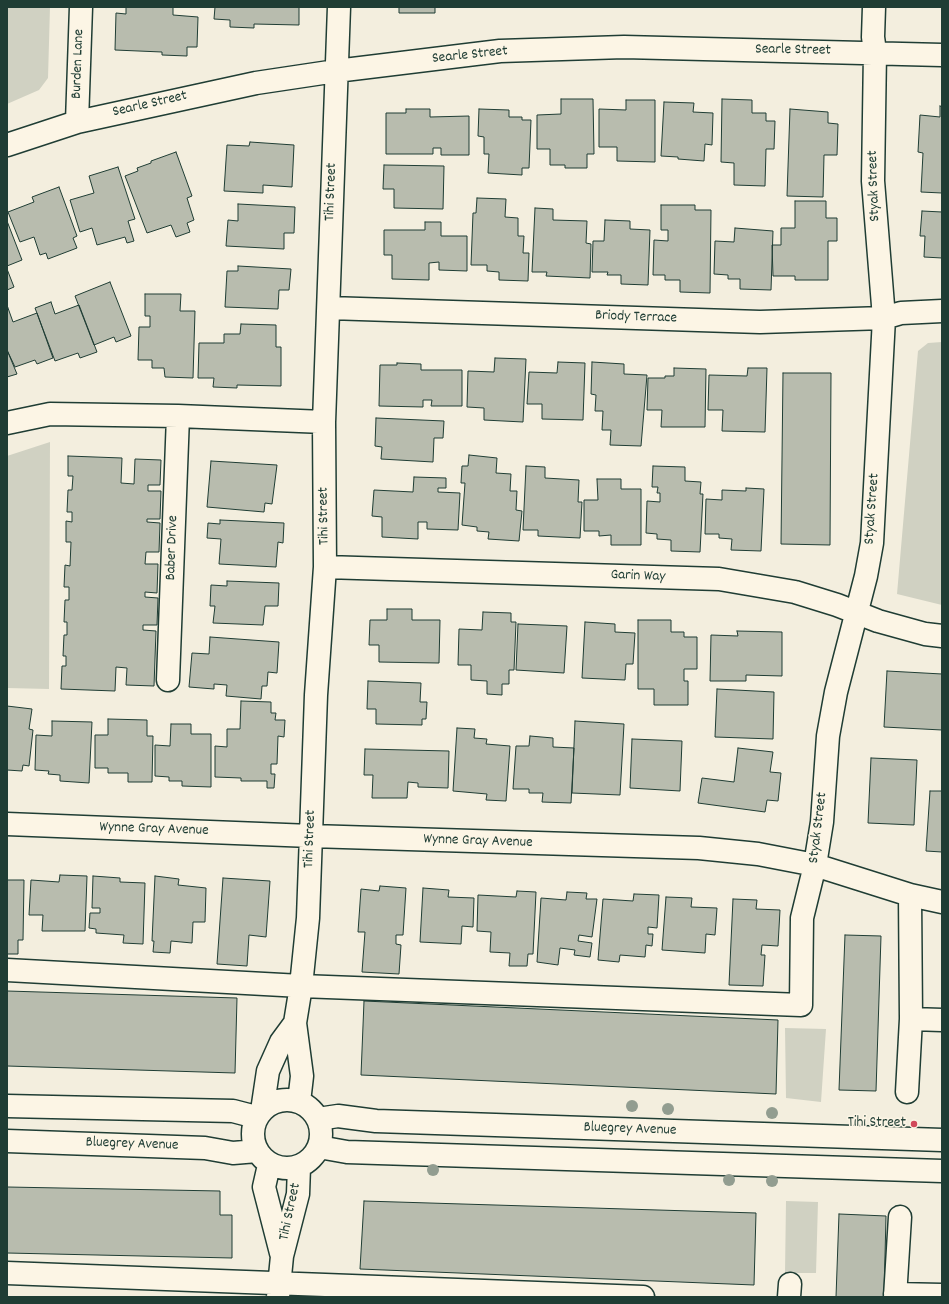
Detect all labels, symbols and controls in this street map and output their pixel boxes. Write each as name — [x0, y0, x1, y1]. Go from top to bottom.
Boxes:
street label: Burden Lane — [69, 29, 89, 99]
street label: Searle Street — [755, 41, 831, 61]
street label: Searle Street — [431, 43, 509, 69]
street label: Searle Street — [111, 88, 189, 122]
street label: Styak Street — [865, 150, 885, 222]
street label: Tihi Street — [322, 163, 342, 221]
street label: Briody Terrace — [595, 308, 677, 328]
street label: Styak Street — [862, 473, 884, 545]
street label: Tihi Street — [315, 487, 335, 545]
street label: Baber Drive — [163, 515, 183, 581]
street label: Garin Way — [610, 567, 666, 587]
street label: Styak Street — [806, 792, 832, 864]
street label: Tihi Street — [301, 810, 321, 868]
street label: Wynne Gray Avenue — [99, 819, 209, 841]
street label: Wynne Gray Avenue — [423, 831, 533, 853]
place label: Tihi Street — [848, 1115, 906, 1133]
street label: Bluegrey Avenue — [583, 1119, 677, 1141]
marker: Tihi Street — [909, 1119, 919, 1129]
street label: Bluegrey Avenue — [85, 1134, 179, 1156]
street label: Tihi Street — [276, 1182, 306, 1242]

